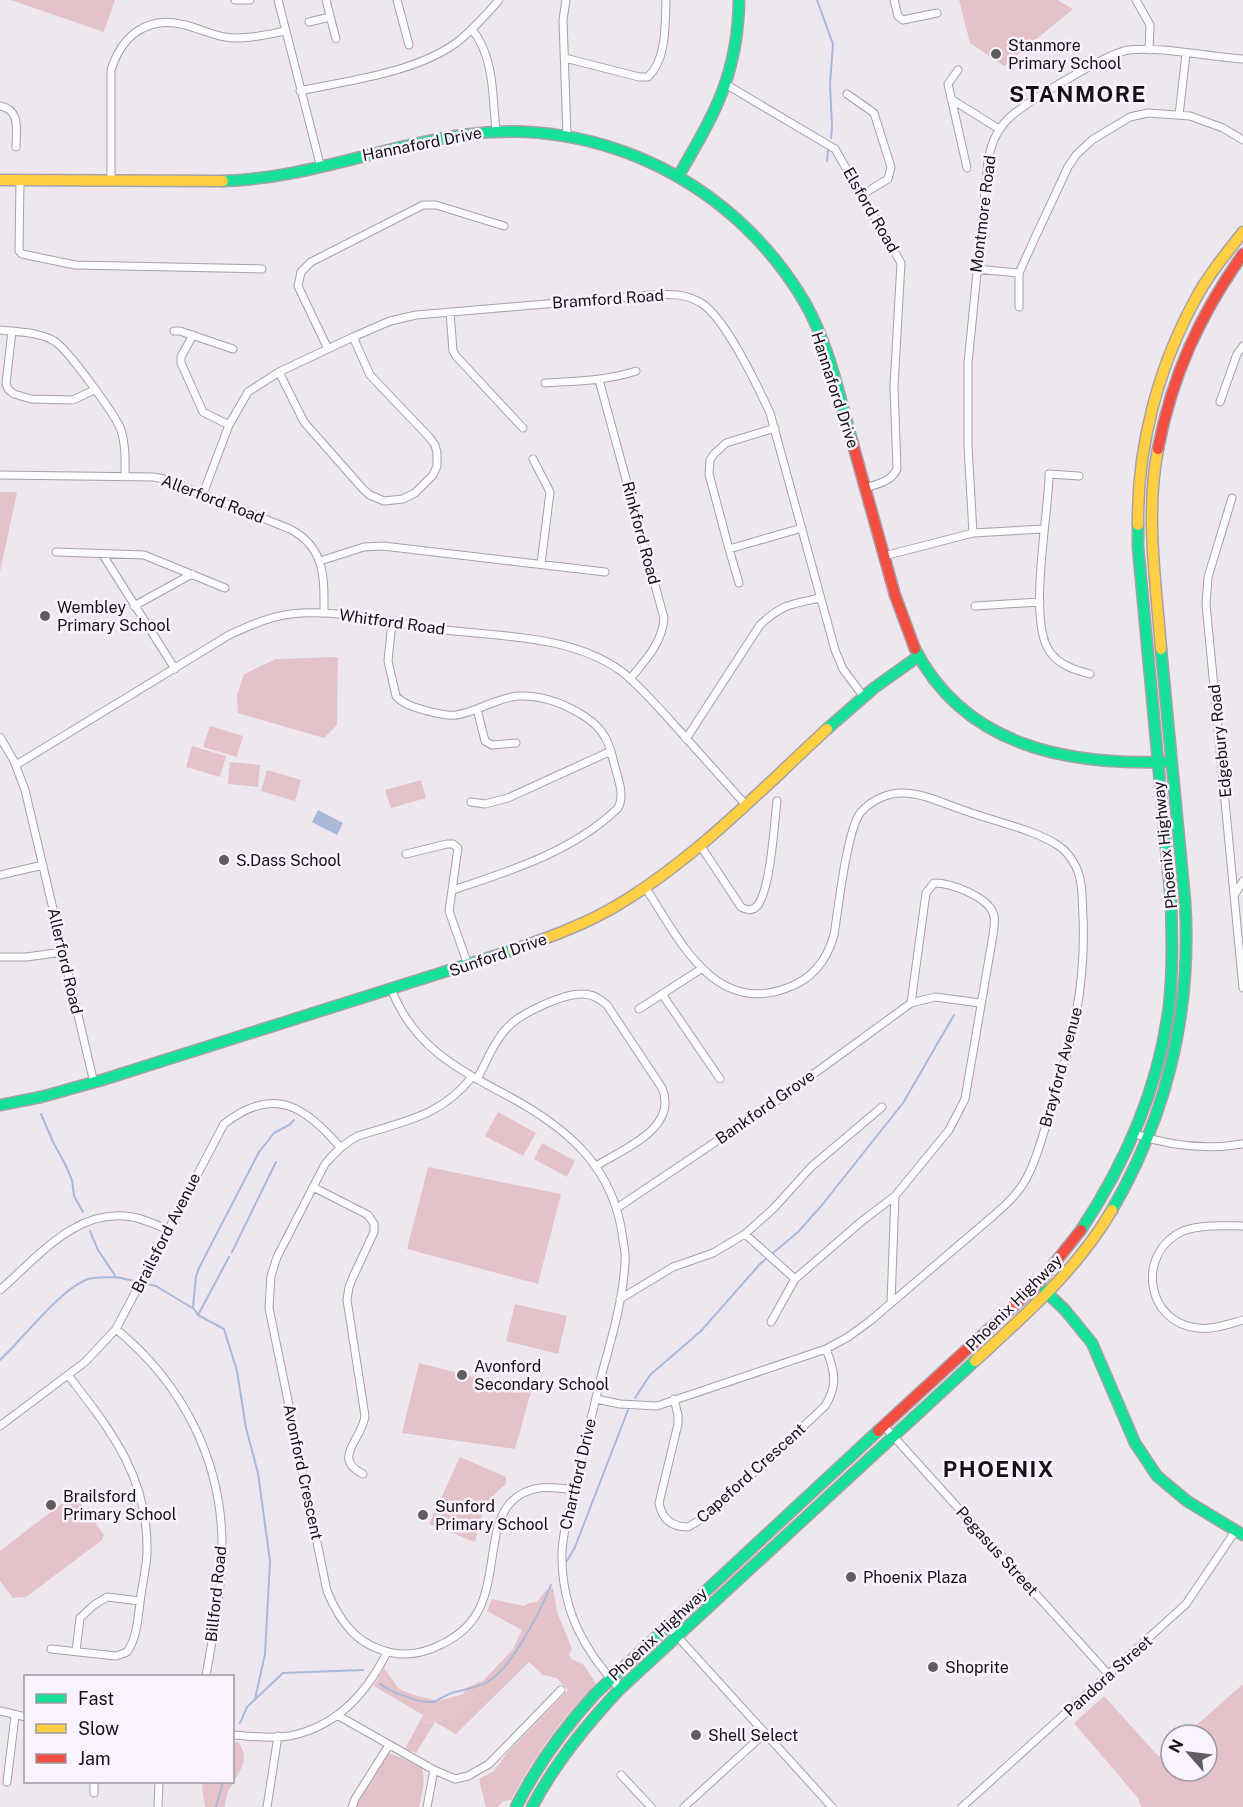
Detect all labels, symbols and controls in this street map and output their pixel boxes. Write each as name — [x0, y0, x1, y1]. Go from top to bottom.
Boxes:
place label: Stanmore Primary School — [1008, 36, 1122, 73]
marker: Stanmore Primary School — [989, 47, 1003, 61]
district label: STANMORE — [1009, 81, 1147, 107]
street label: Hannaford Drive — [361, 123, 483, 165]
street label: Montmore Road — [966, 154, 1000, 274]
street label: Elsford Road — [839, 164, 903, 256]
street label: Bramford Road — [552, 286, 664, 312]
street label: Hannaford Drive — [807, 329, 863, 451]
street label: Allerford Road — [159, 471, 267, 527]
street label: Rinkford Road — [618, 479, 664, 587]
place label: Wembley Primary School — [57, 598, 171, 635]
street label: Whitford Road — [338, 605, 446, 639]
marker: Wembley Primary School — [38, 609, 52, 623]
street label: Edgebury Road — [1205, 683, 1235, 799]
street label: Phoenix Highway — [1149, 780, 1181, 910]
place label: S.Dass School — [236, 851, 342, 870]
marker: S.Dass School — [217, 853, 231, 867]
street label: Allerford Road — [44, 906, 86, 1016]
street label: Sunford Drive — [447, 929, 549, 981]
street label: Brayford Avenue — [1036, 1005, 1086, 1129]
street label: Bankford Grove — [712, 1066, 818, 1148]
street label: Brailsford Avenue — [128, 1170, 204, 1296]
street label: Phoenix Highway — [962, 1251, 1066, 1355]
place label: Avonford Secondary School — [474, 1357, 610, 1394]
marker: Avonford Secondary School — [455, 1368, 469, 1382]
street label: Avonford Crescent — [279, 1402, 327, 1542]
street label: Chartford Drive — [556, 1416, 600, 1532]
street label: Capeford Crescent — [693, 1419, 809, 1527]
district label: PHOENIX — [943, 1456, 1055, 1482]
place label: Brailsford Primary School — [63, 1487, 177, 1524]
place label: Sunford Primary School — [435, 1497, 549, 1534]
marker: Brailsford Primary School — [44, 1498, 58, 1512]
street label: Pegasus Street — [952, 1502, 1042, 1600]
marker: Sunford Primary School — [416, 1508, 430, 1522]
street label: Billford Road — [202, 1545, 230, 1643]
place label: Phoenix Plaza — [863, 1568, 967, 1587]
marker: Phoenix Plaza — [844, 1570, 858, 1584]
street label: Phoenix Highway — [605, 1583, 712, 1685]
street label: Pandora Street — [1060, 1631, 1156, 1721]
place label: Shoprite — [945, 1658, 1009, 1677]
marker: Shoprite — [926, 1660, 940, 1674]
legend — [24, 1675, 234, 1783]
text: Fast — [78, 1688, 114, 1709]
text: Slow — [78, 1718, 119, 1739]
north arrow — [1159, 1723, 1219, 1783]
place label: Shell Select — [708, 1726, 798, 1745]
marker: Shell Select — [689, 1728, 703, 1742]
text: N — [1165, 1736, 1188, 1756]
text: Jam — [78, 1748, 111, 1769]

